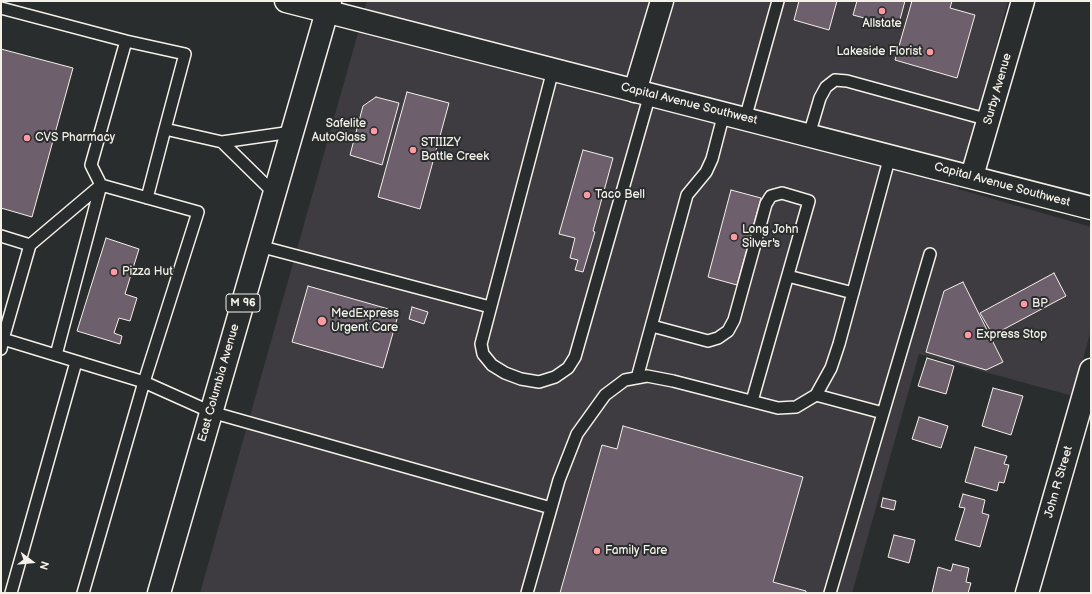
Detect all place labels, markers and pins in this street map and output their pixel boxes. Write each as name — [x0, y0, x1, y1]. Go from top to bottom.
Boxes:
marker: Allstate — [877, 6, 887, 16]
place label: Allstate — [862, 17, 902, 31]
place label: Lakeside Florist — [837, 45, 922, 59]
marker: Lakeside Florist — [925, 47, 935, 57]
place label: Safelite AutoGlass — [312, 117, 366, 145]
marker: Safelite AutoGlass — [369, 126, 379, 136]
place label: CVS Pharmacy — [35, 131, 115, 145]
marker: CVS Pharmacy — [22, 133, 32, 143]
place label: STIIIZY Battle Creek — [421, 136, 489, 164]
marker: STIIIZY Battle Creek — [408, 145, 418, 155]
place label: Taco Bell — [595, 188, 645, 202]
marker: Taco Bell — [582, 190, 592, 200]
place label: Long John Silver's — [742, 223, 799, 251]
marker: Long John Silver's — [729, 232, 739, 242]
place label: Pizza Hut — [122, 265, 173, 279]
marker: Pizza Hut — [109, 267, 119, 277]
place label: BP — [1032, 297, 1048, 311]
marker: BP — [1019, 299, 1029, 309]
place label: MedExpress Urgent Care — [331, 307, 399, 335]
marker: MedExpress Urgent Care — [316, 315, 328, 327]
place label: Express Stop — [976, 328, 1047, 342]
marker: Express Stop — [963, 330, 973, 340]
place label: Family Fare — [605, 544, 667, 558]
marker: Family Fare — [592, 546, 602, 556]

